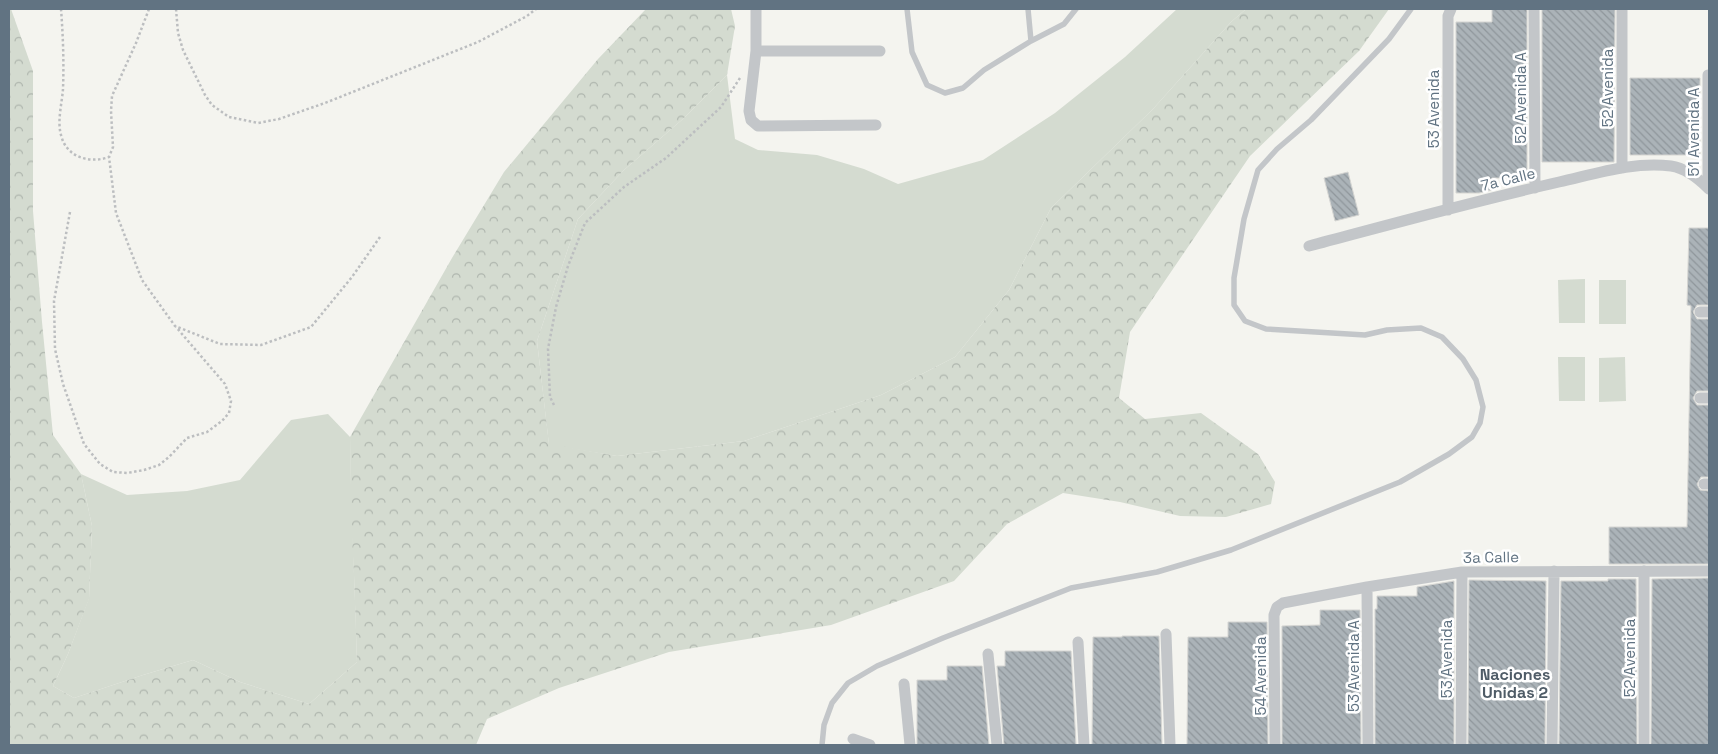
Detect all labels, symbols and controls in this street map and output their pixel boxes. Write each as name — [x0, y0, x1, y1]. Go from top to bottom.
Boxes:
street label: 52 Avenida — [1598, 48, 1617, 127]
street label: 52 Avenida A — [1511, 52, 1530, 144]
street label: 53 Avenida — [1424, 69, 1443, 148]
street label: 51 Avenida A — [1684, 87, 1703, 176]
street label: 7a Calle — [1479, 163, 1537, 195]
street label: 3a Calle — [1463, 547, 1519, 567]
street label: 52 Avenida — [1620, 618, 1639, 697]
street label: 53 Avenida — [1437, 619, 1456, 698]
street label: 53 Avenida A — [1344, 620, 1363, 712]
street label: 54 Avenida — [1251, 636, 1270, 716]
district label: Naciones Unidas 2 — [1480, 664, 1550, 703]

